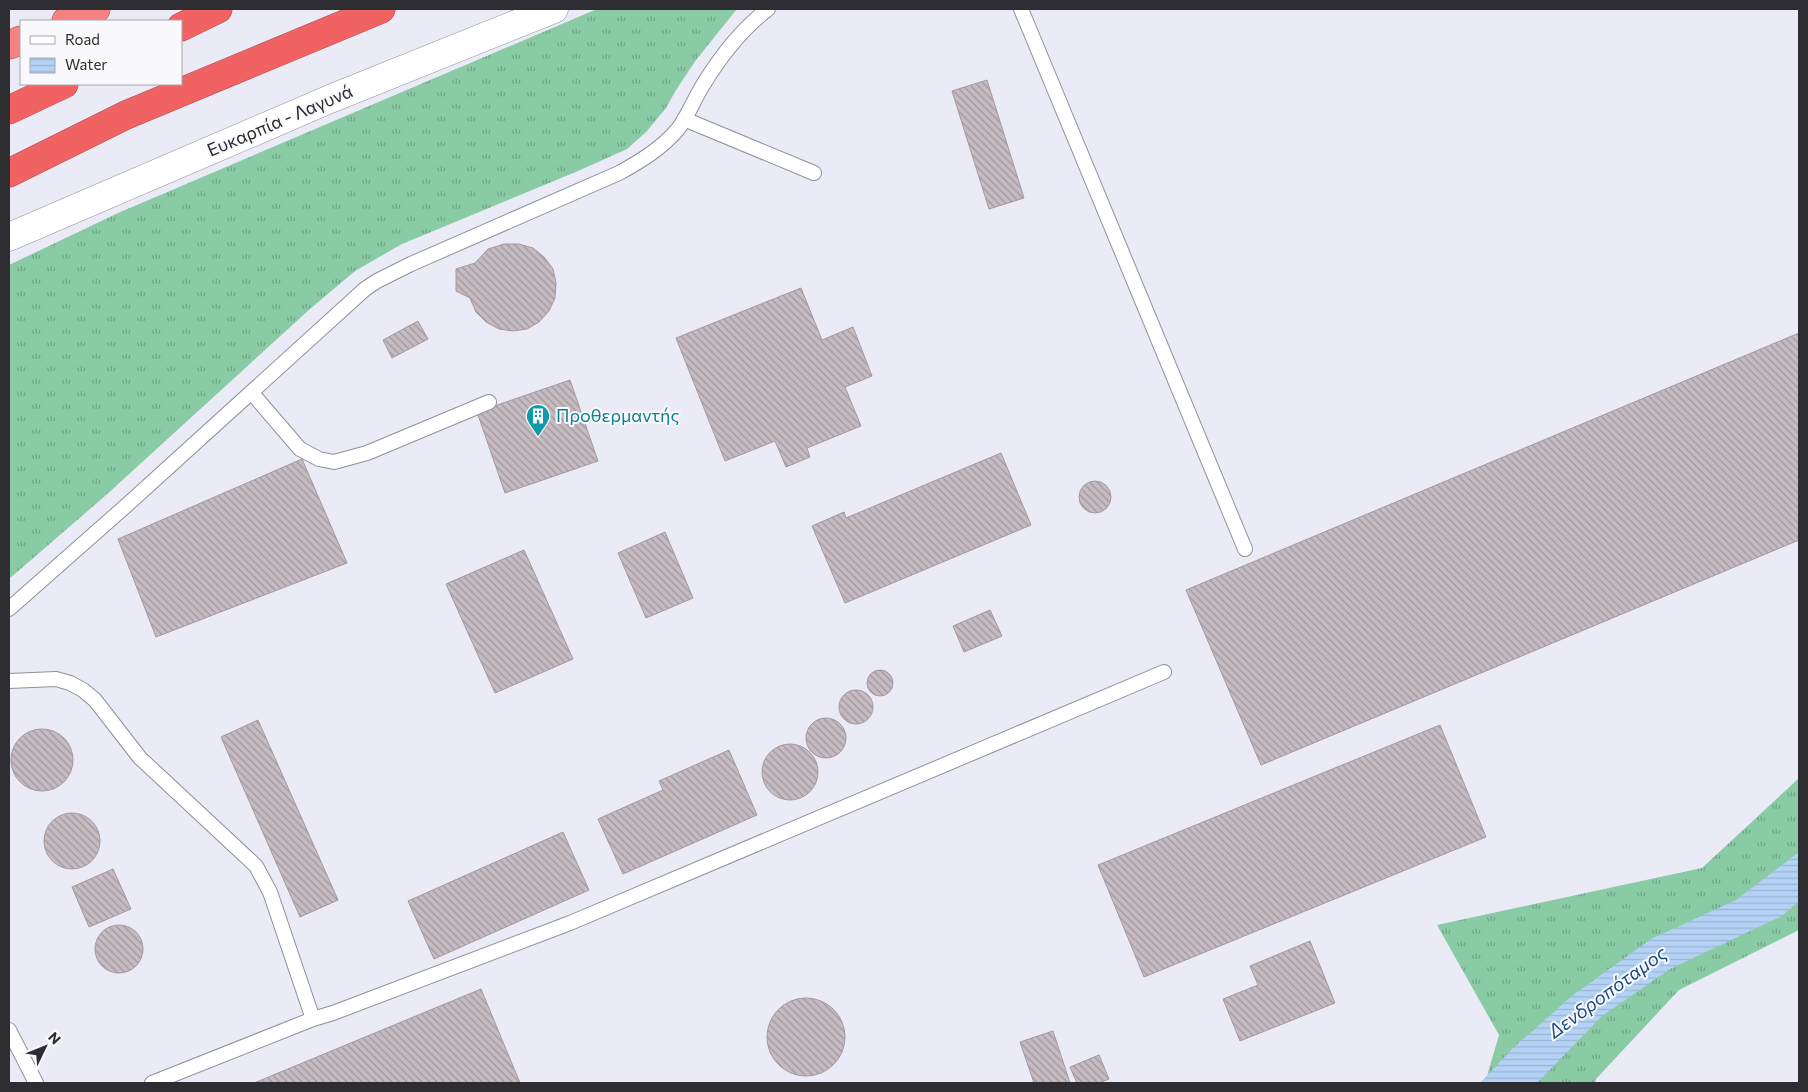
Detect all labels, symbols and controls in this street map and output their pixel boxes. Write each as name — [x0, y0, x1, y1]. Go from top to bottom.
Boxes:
legend — [20, 20, 182, 85]
text: Road — [65, 30, 100, 48]
text: Water — [65, 55, 107, 73]
street label: Ευκαρπία - Λαγυνά — [203, 79, 356, 161]
building icon: Προθερμαντής — [525, 403, 551, 437]
place label: Προθερμαντής — [556, 404, 679, 426]
water label: Δενδροπόταμος — [1542, 940, 1671, 1043]
north arrow — [20, 1022, 70, 1072]
text: N — [45, 1028, 65, 1047]

